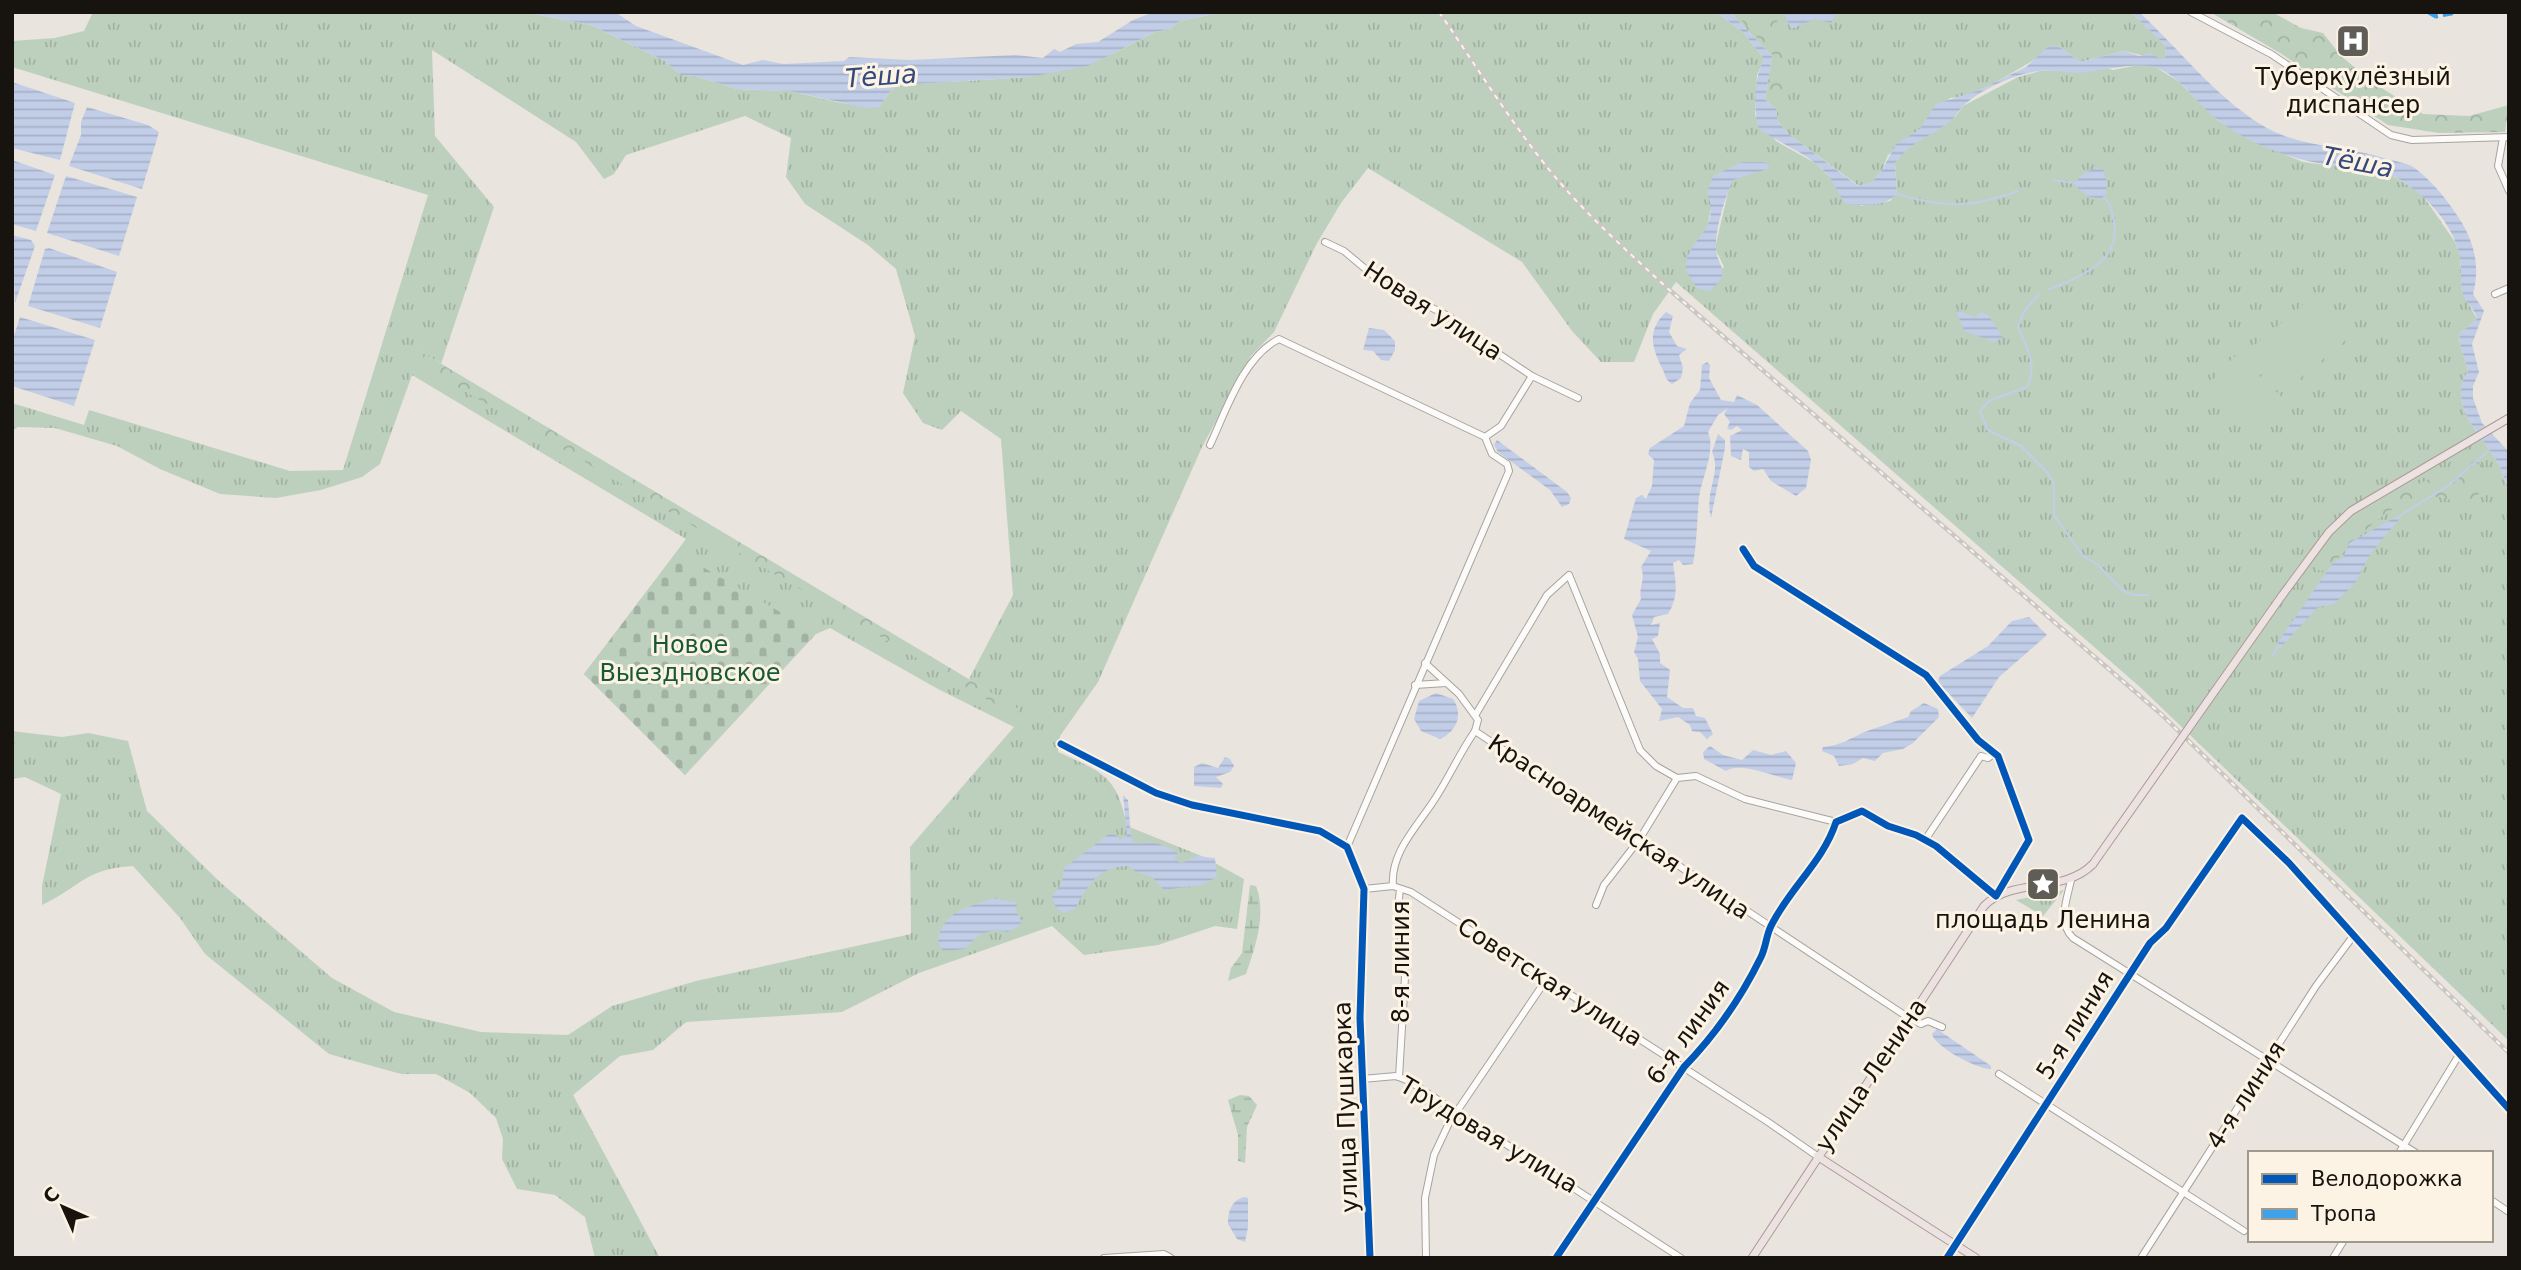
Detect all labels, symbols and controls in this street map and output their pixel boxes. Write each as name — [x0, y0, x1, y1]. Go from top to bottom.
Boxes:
hospital icon: Туберкулёзный диспансер — [2334, 22, 2372, 60]
water label: Тёша — [844, 59, 918, 93]
place label: Туберкулёзный диспансер — [2254, 63, 2451, 119]
water label: Тёша — [2320, 140, 2396, 184]
street label: Новая улица — [1358, 256, 1508, 366]
park label: Новое Выездновское — [599, 631, 781, 687]
street label: Красноармейская улица — [1483, 729, 1755, 925]
place icon: площадь Ленина — [2024, 865, 2062, 903]
street label: 8-я линия — [1387, 901, 1415, 1023]
place label: площадь Ленина — [1935, 906, 2151, 934]
street label: Советская улица — [1452, 912, 1648, 1052]
street label: 5-я линия — [2031, 966, 2119, 1084]
street label: 6-я линия — [1641, 974, 1735, 1090]
street label: улица Ленина — [1810, 993, 1932, 1157]
street label: улица Пушкарка — [1328, 1001, 1364, 1213]
street label: 4-я линия — [2201, 1036, 2291, 1154]
street label: Трудовая улица — [1394, 1070, 1583, 1199]
legend — [2248, 1151, 2493, 1242]
text: Велодорожка — [2311, 1167, 2463, 1191]
north arrow — [28, 1172, 98, 1242]
text: С — [38, 1182, 64, 1208]
text: Тропа — [2310, 1202, 2377, 1226]

